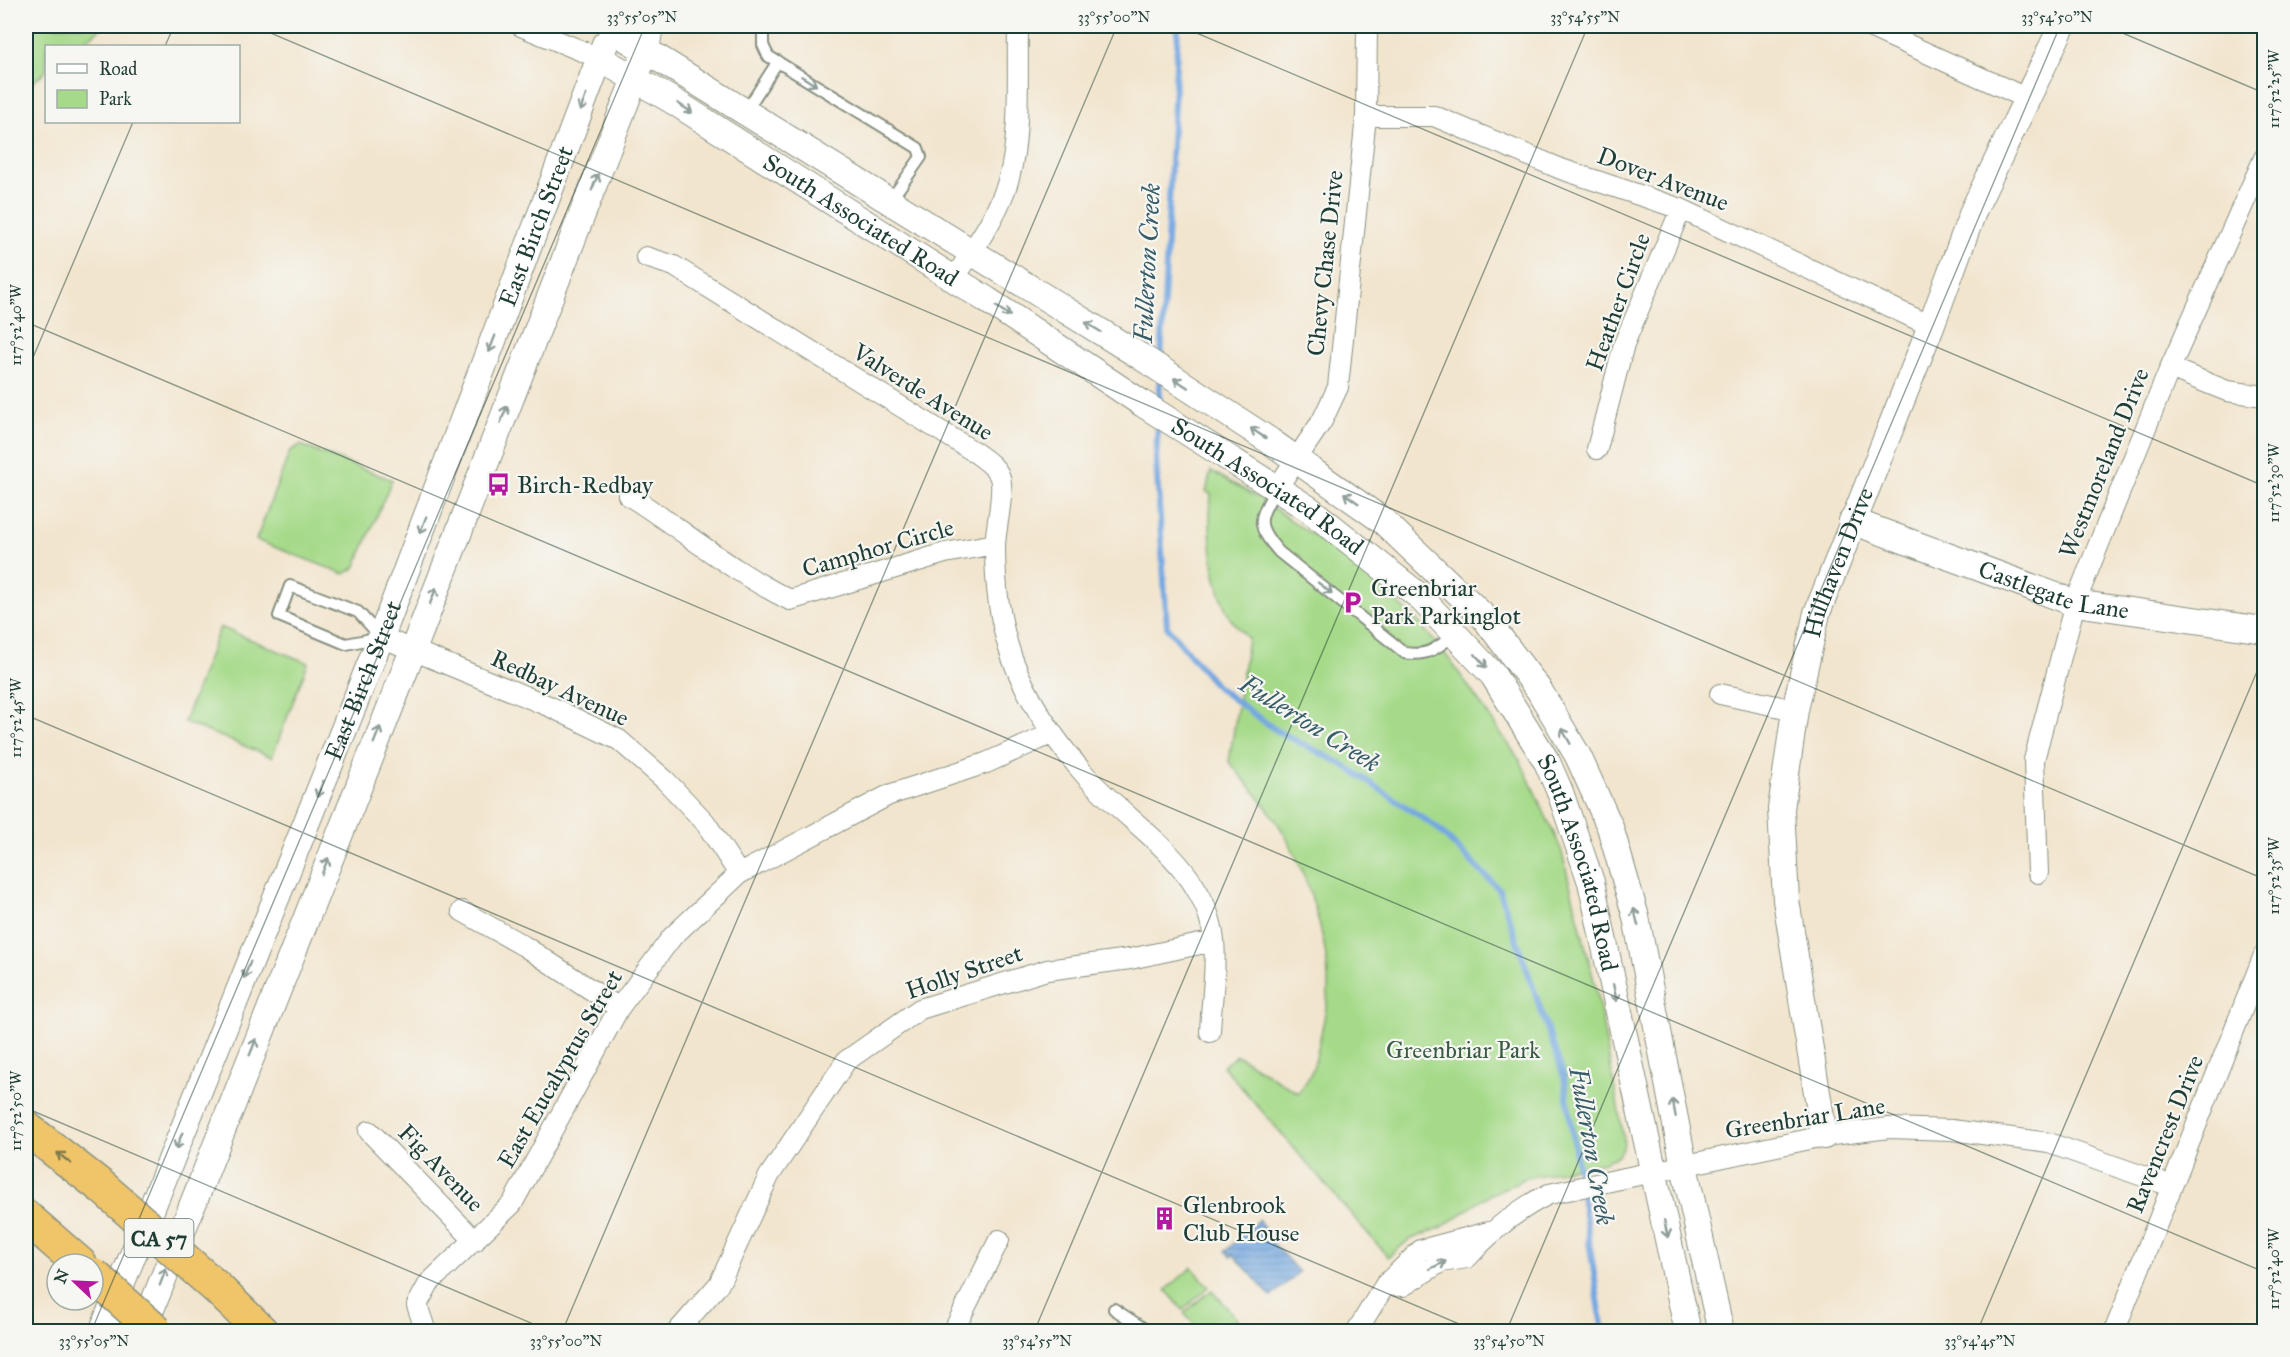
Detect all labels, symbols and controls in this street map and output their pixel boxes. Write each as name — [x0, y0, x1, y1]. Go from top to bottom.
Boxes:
text: 33°55'05"N — [607, 8, 678, 26]
text: 33°55'00"N — [1078, 8, 1150, 26]
text: 33°54'55"N — [1550, 8, 1620, 26]
text: 33°54'50"N — [2021, 8, 2093, 26]
legend — [45, 45, 240, 123]
text: 117°52'25"W — [2265, 49, 2283, 128]
text: Road — [99, 58, 137, 80]
one-way arrow — [800, 75, 817, 87]
text: Park — [99, 88, 132, 110]
one-way arrow — [576, 93, 587, 112]
one-way arrow — [676, 103, 693, 115]
street label: Dover Avenue — [1593, 140, 1733, 218]
street label: East Birch Street — [492, 141, 580, 311]
street label: South Associated Road — [758, 147, 964, 293]
street label: Chevy Chase Drive — [1300, 169, 1350, 357]
one-way arrow — [590, 173, 601, 191]
water label: Fullerton Creek — [1127, 182, 1167, 345]
street label: Heather Circle — [1579, 229, 1657, 375]
text: 117°52'40"W — [7, 283, 25, 366]
one-way arrow — [995, 304, 1012, 317]
one-way arrow — [1085, 321, 1102, 333]
one-way arrow — [485, 334, 496, 353]
street label: Valverde Avenue — [846, 336, 999, 447]
street label: Westmoreland Drive — [2052, 364, 2156, 562]
one-way arrow — [1173, 377, 1190, 389]
one-way arrow — [499, 405, 510, 424]
street label: South Associated Road — [1166, 411, 1370, 561]
one-way arrow — [1250, 427, 1267, 440]
text: 117°52'30"W — [2265, 443, 2283, 523]
place label: Birch-Redbay — [517, 470, 654, 500]
bus stop icon: Birch-Redbay — [486, 472, 512, 498]
street label: Hillhaven Drive — [1797, 483, 1880, 641]
one-way arrow — [1344, 492, 1360, 504]
street label: Camphor Circle — [799, 512, 957, 584]
one-way arrow — [417, 515, 428, 534]
street label: Castlegate Lane — [1974, 554, 2131, 626]
place label: Greenbriar Park Parkinglot — [1371, 573, 1521, 631]
one-way arrow — [1317, 582, 1333, 595]
one-way arrow — [429, 587, 440, 605]
parking icon: Greenbriar Park Parkinglot — [1340, 589, 1366, 615]
street label: East Birch Street — [318, 596, 409, 765]
street label: Redbay Avenue — [486, 643, 634, 733]
one-way arrow — [1474, 653, 1487, 669]
water label: Fullerton Creek — [1233, 667, 1387, 779]
text: 117°52'45"W — [7, 677, 25, 758]
one-way arrow — [372, 726, 383, 745]
one-way arrow — [1559, 728, 1571, 745]
street label: South Associated Road — [1531, 748, 1625, 974]
one-way arrow — [314, 779, 325, 798]
text: 117°52'35"W — [2265, 836, 2283, 915]
one-way arrow — [320, 857, 331, 876]
one-way arrow — [1629, 908, 1641, 927]
street label: Holly Street — [902, 938, 1027, 1006]
one-way arrow — [241, 960, 252, 978]
street label: East Eucalyptus Street — [491, 964, 629, 1174]
one-way arrow — [1610, 983, 1621, 1003]
park label: Greenbriar Park — [1386, 1035, 1541, 1065]
one-way arrow — [248, 1038, 259, 1057]
street label: Ravencrest Drive — [2120, 1051, 2210, 1217]
water label: Fullerton Creek — [1562, 1063, 1622, 1228]
text: 117°52'50"W — [7, 1070, 25, 1151]
street label: Greenbriar Lane — [1723, 1091, 1887, 1145]
one-way arrow — [1668, 1099, 1679, 1118]
street label: Fig Avenue — [392, 1118, 490, 1218]
one-way arrow — [172, 1131, 183, 1150]
one-way arrow — [56, 1151, 72, 1164]
place label: Glenbrook Club House — [1183, 1190, 1300, 1248]
building icon: Glenbrook Club House — [1152, 1206, 1178, 1232]
road number: CA 57 — [124, 1219, 194, 1257]
one-way arrow — [1661, 1220, 1673, 1239]
text: 117°52'40"W — [2265, 1227, 2283, 1310]
north arrow — [45, 1252, 105, 1312]
one-way arrow — [1428, 1259, 1446, 1270]
text: N — [50, 1266, 73, 1286]
one-way arrow — [158, 1268, 169, 1287]
text: 33°55'05"N — [59, 1332, 130, 1350]
text: 33°55'00"N — [530, 1332, 602, 1350]
text: 33°54'55"N — [1002, 1332, 1072, 1350]
text: 33°54'50"N — [1473, 1332, 1545, 1350]
text: 33°54'45"N — [1944, 1332, 2016, 1350]

